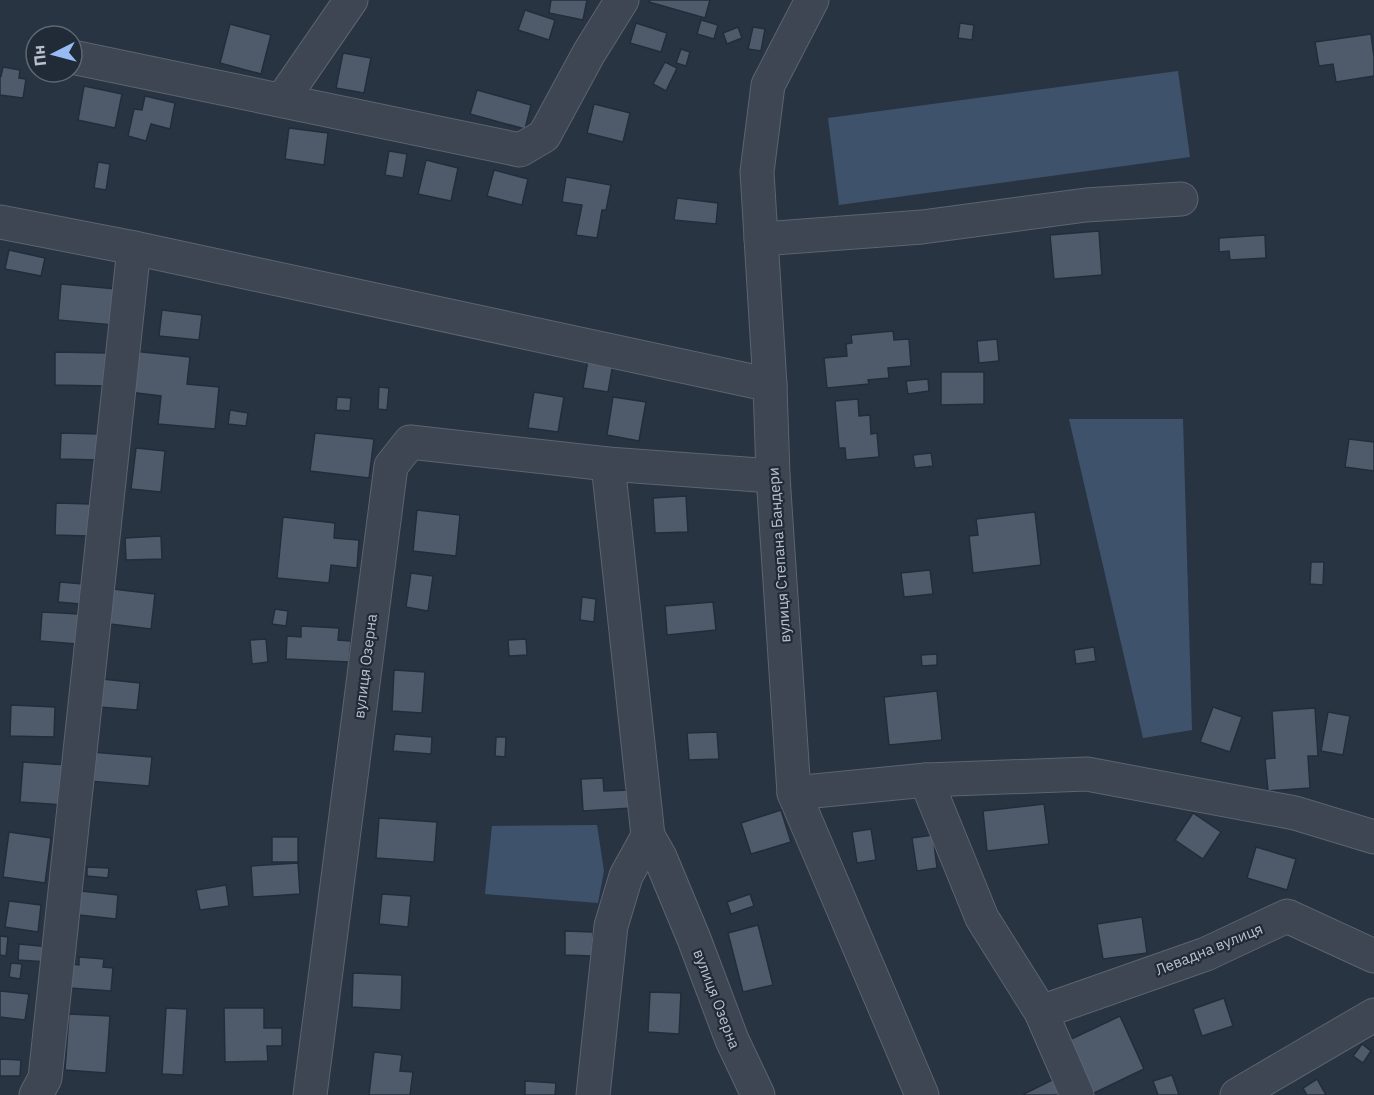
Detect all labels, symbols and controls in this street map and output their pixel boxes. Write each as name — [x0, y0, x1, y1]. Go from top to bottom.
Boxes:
north arrow — [24, 24, 84, 84]
text: Пн — [28, 44, 50, 67]
street label: вулиця Степана Бандери — [763, 467, 795, 643]
street label: вулиця Озерна — [349, 613, 381, 719]
street label: Левадна вулиця — [1152, 919, 1266, 979]
street label: вулиця Озерна — [689, 946, 745, 1052]

